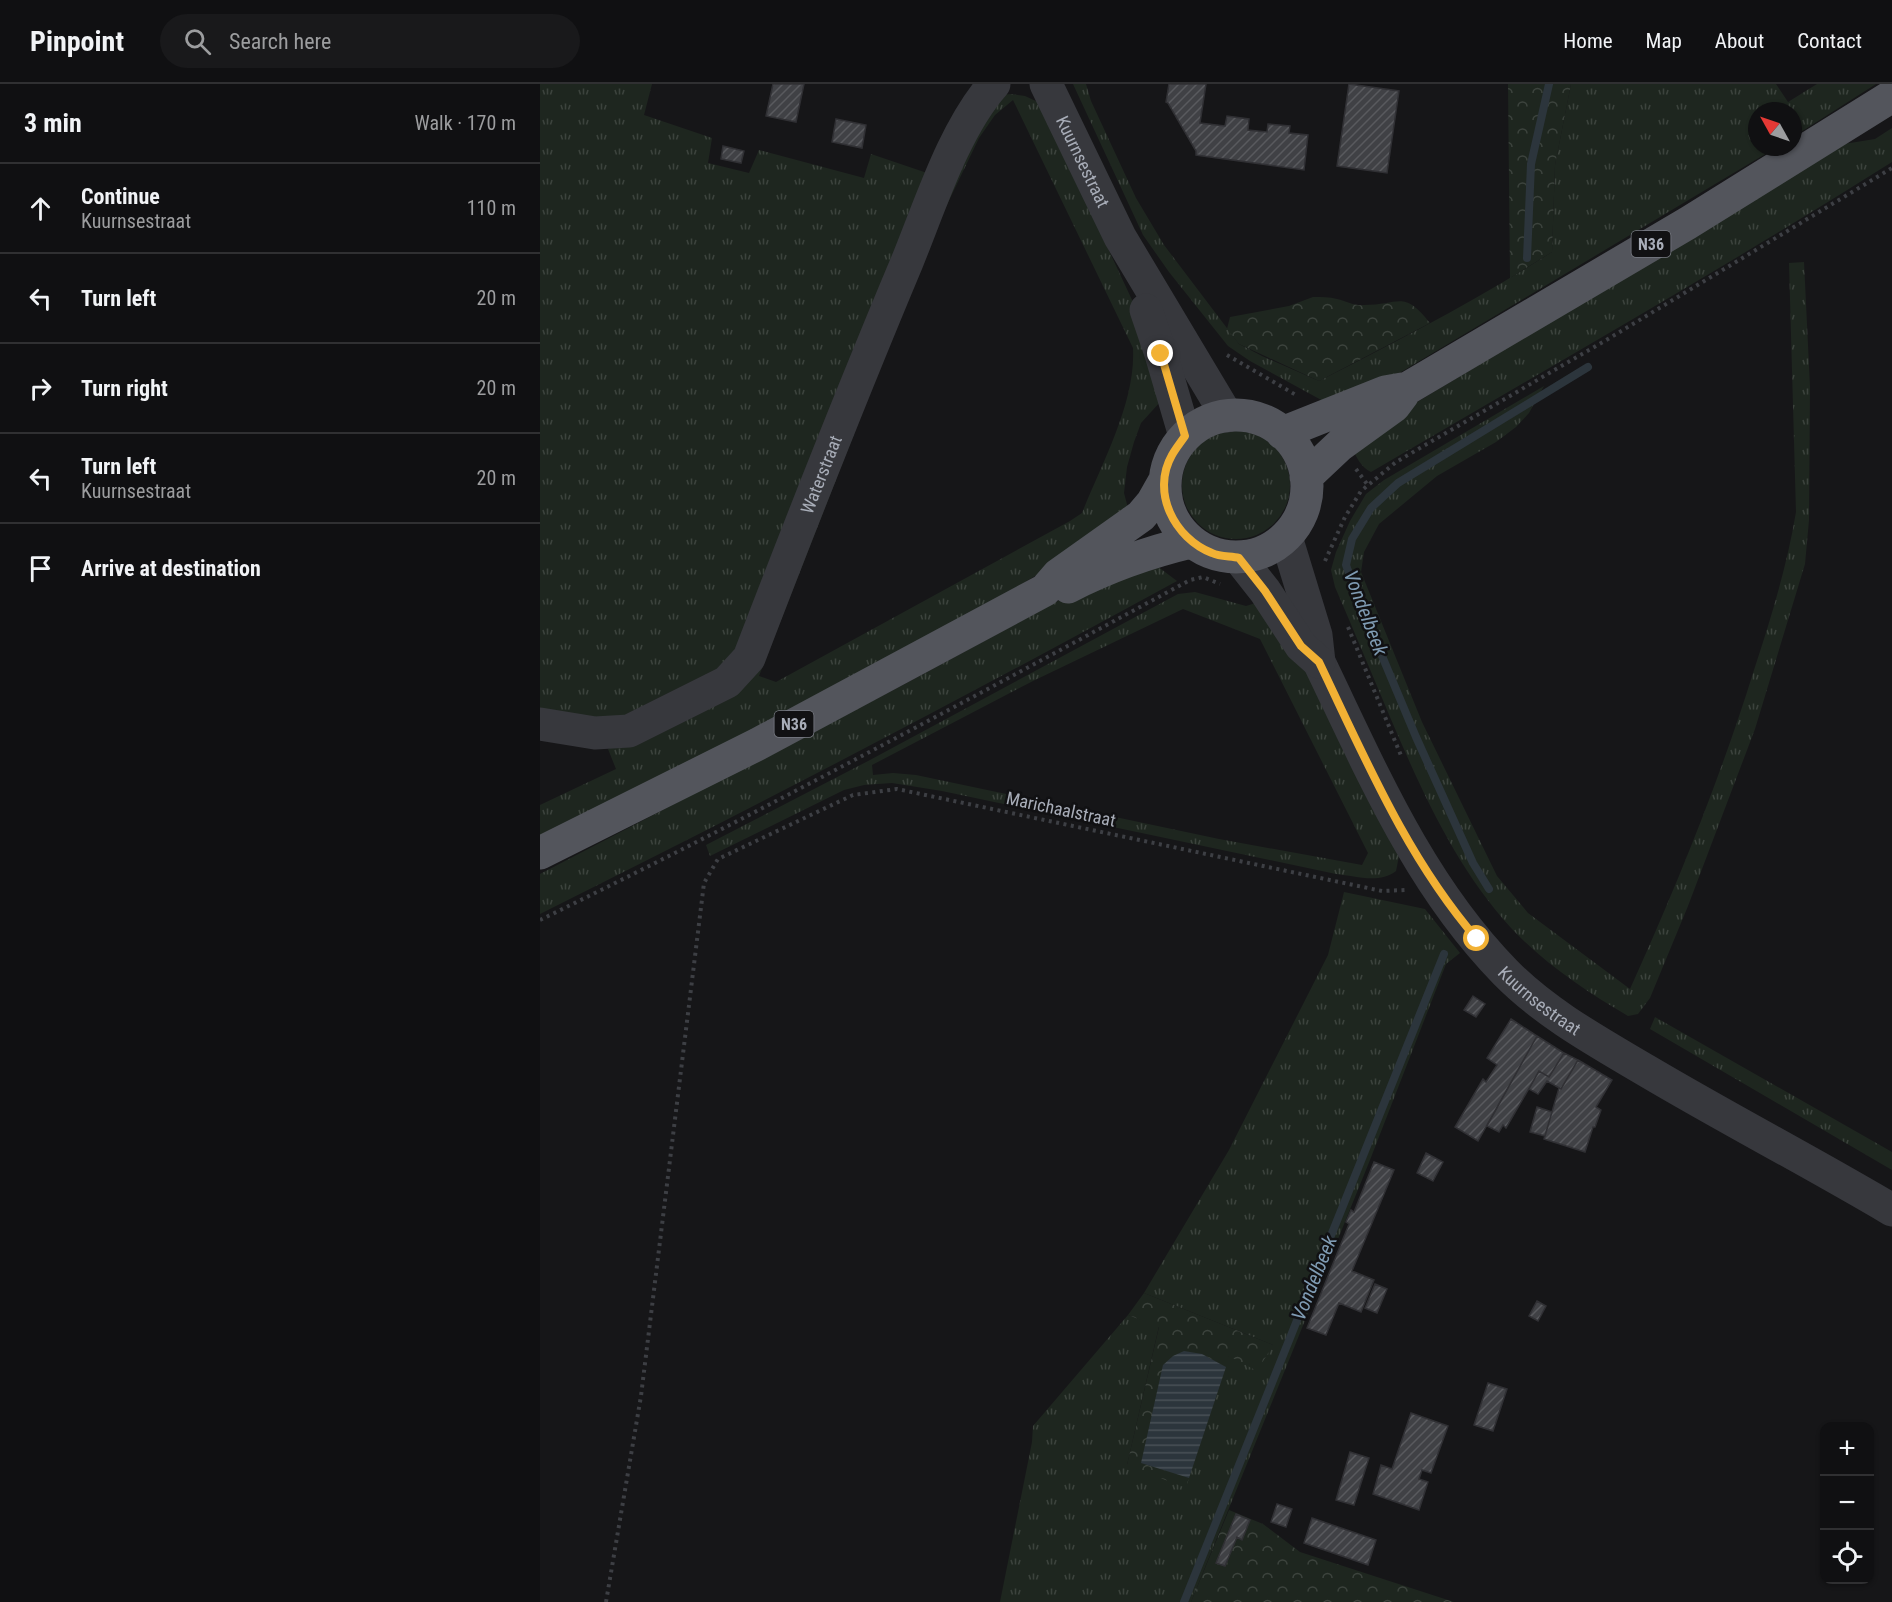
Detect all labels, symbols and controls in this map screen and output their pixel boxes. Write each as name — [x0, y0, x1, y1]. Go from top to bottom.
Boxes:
search box — [160, 14, 580, 68]
text: Pinpoint — [30, 25, 124, 58]
icon: search — [181, 25, 214, 58]
text: Search here — [229, 29, 331, 54]
text: Home — [1563, 29, 1613, 53]
text: Map — [1646, 29, 1682, 53]
text: About — [1715, 29, 1764, 53]
text: Contact — [1797, 29, 1862, 53]
north arrow — [1748, 102, 1802, 156]
text: 3 min — [24, 108, 82, 138]
text: Walk · 170 m — [415, 111, 516, 135]
street label: Kuurnsestraat — [1052, 112, 1114, 211]
text: Continue — [81, 184, 160, 209]
icon: ahead — [24, 192, 57, 225]
text: 110 m — [467, 196, 516, 220]
text: Kuurnsestraat — [81, 209, 191, 233]
road number: N36 — [1632, 231, 1670, 257]
icon: left — [24, 282, 57, 315]
text: Turn left — [81, 286, 156, 311]
text: 20 m — [477, 286, 516, 310]
route end — [1147, 340, 1173, 366]
icon: right — [24, 372, 57, 405]
text: Turn right — [81, 376, 168, 401]
text: 20 m — [477, 376, 516, 400]
street label: Waterstraat — [796, 432, 846, 517]
text: Turn left — [81, 454, 156, 479]
icon: left — [24, 462, 57, 495]
text: 20 m — [477, 466, 516, 490]
text: Kuurnsestraat — [81, 479, 191, 503]
icon: arrive — [24, 552, 57, 585]
text: Arrive at destination — [81, 556, 261, 581]
water label: Vondelbeek — [1339, 567, 1394, 660]
road number: N36 — [774, 711, 814, 737]
street label: Marichaalstraat — [1004, 787, 1118, 831]
route start — [1463, 925, 1489, 951]
street label: Kuurnsestraat — [1494, 961, 1585, 1039]
water label: Vondelbeek — [1286, 1231, 1342, 1324]
map controls — [1820, 1422, 1874, 1584]
button: + — [1820, 1422, 1874, 1476]
button: − — [1820, 1476, 1874, 1530]
button: locate — [1820, 1530, 1874, 1584]

